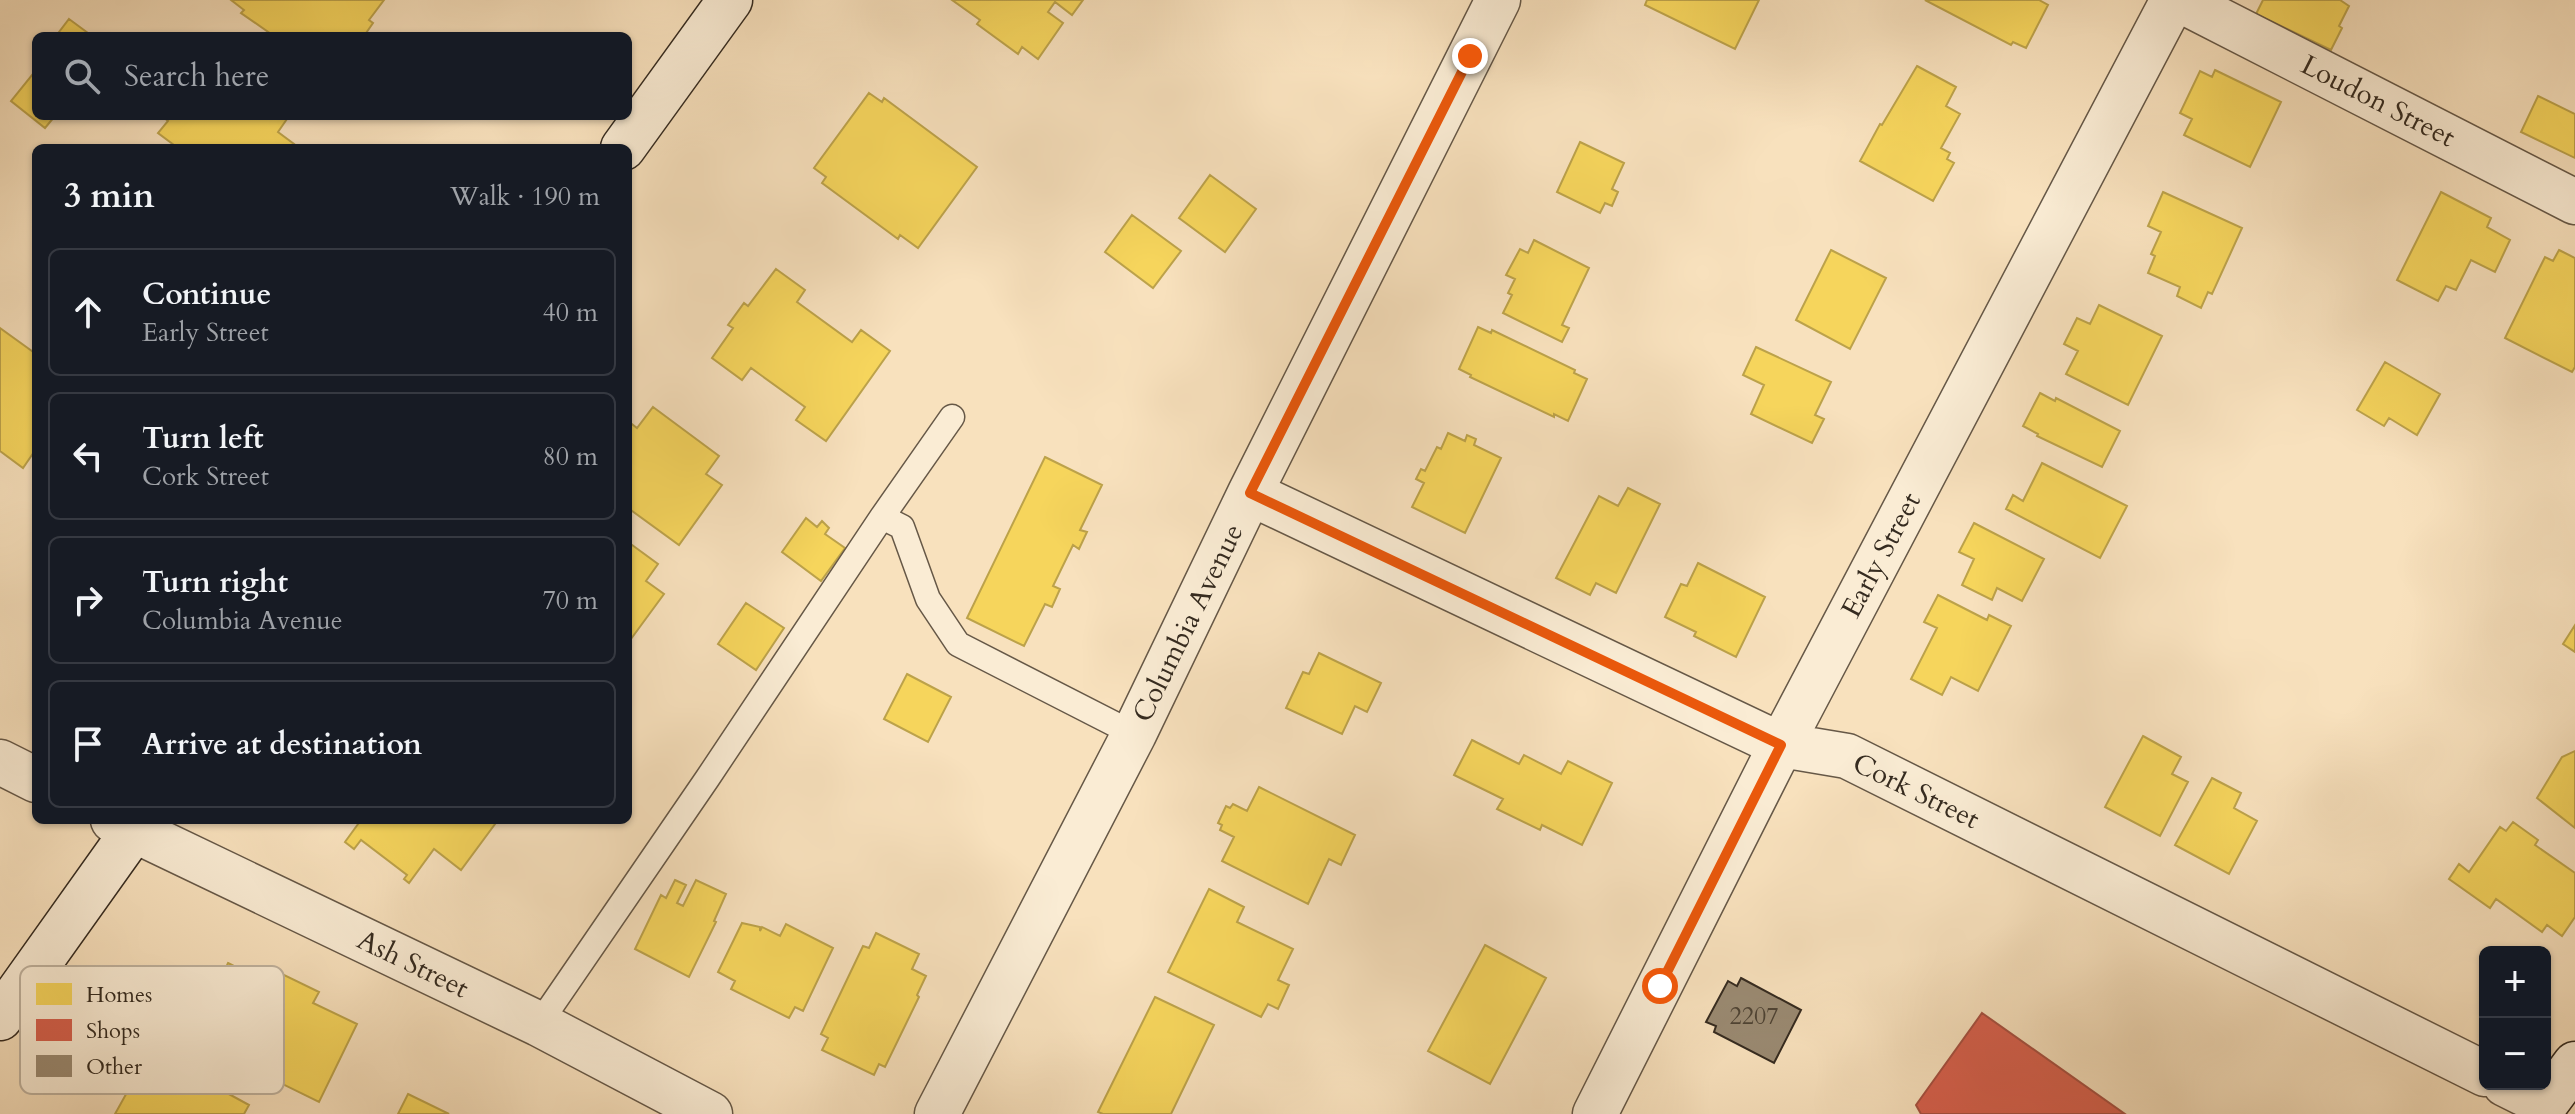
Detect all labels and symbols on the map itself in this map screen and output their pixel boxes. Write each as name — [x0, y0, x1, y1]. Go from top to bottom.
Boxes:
route end — [1452, 38, 1488, 74]
street label: Loudon Street — [2294, 46, 2462, 156]
street label: Early Street — [1832, 486, 1930, 624]
street label: Columbia Avenue — [1124, 518, 1252, 728]
street label: Cork Street — [1846, 744, 1986, 838]
street label: Ash Street — [351, 921, 475, 1007]
legend — [20, 966, 284, 1094]
route start — [1642, 968, 1678, 1004]
text: Homes — [86, 980, 152, 1010]
house number: 2207 — [1729, 1000, 1779, 1033]
text: Shops — [86, 1016, 140, 1046]
text: Other — [86, 1052, 143, 1082]

